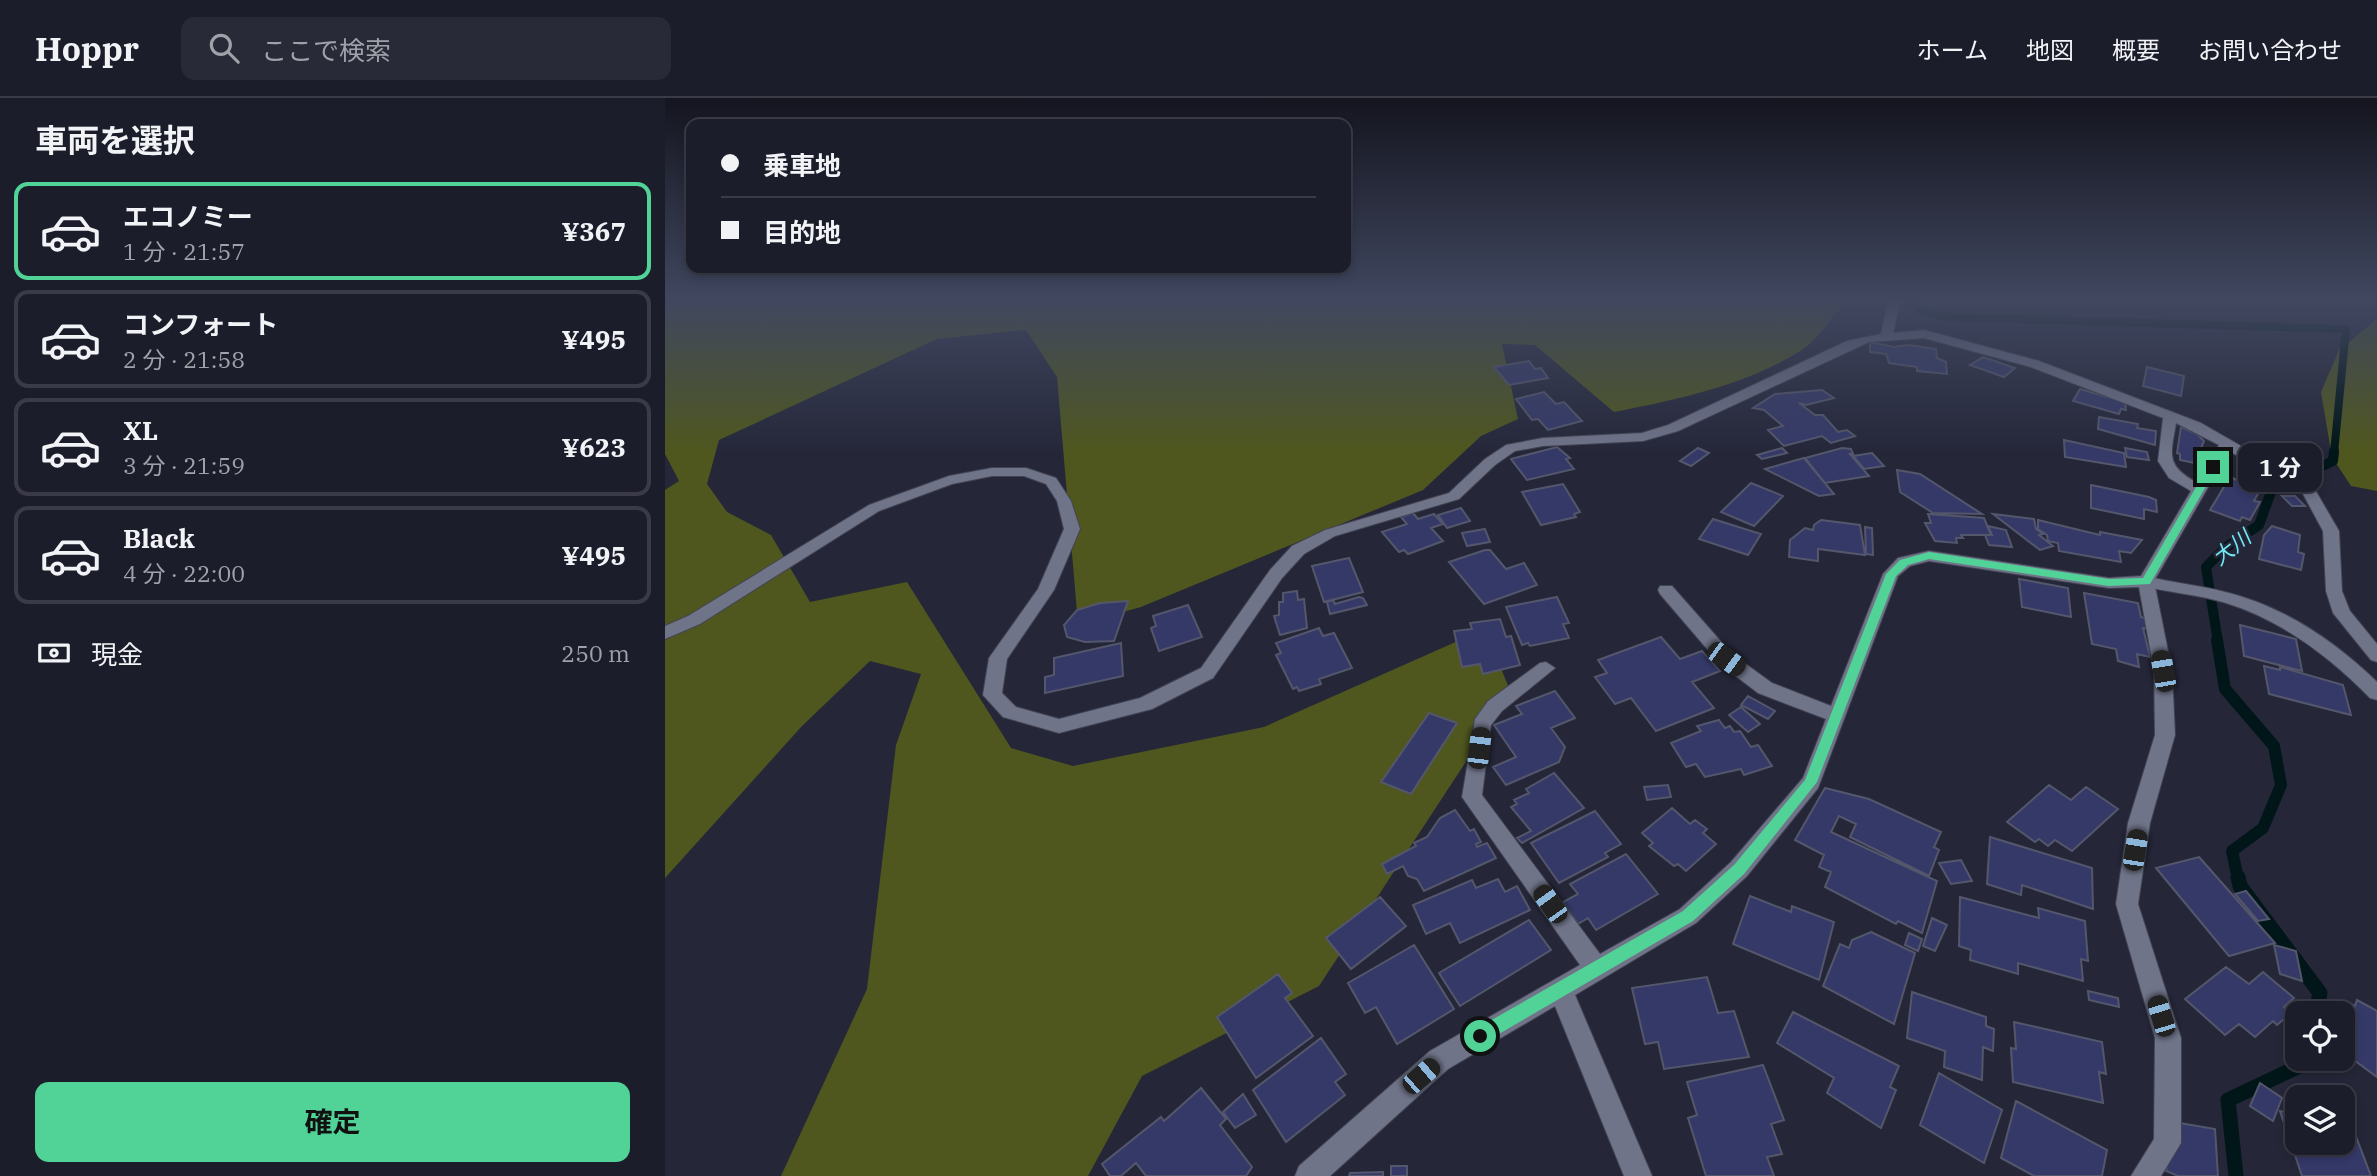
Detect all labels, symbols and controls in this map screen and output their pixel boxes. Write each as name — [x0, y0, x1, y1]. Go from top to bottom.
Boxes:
search box — [181, 17, 671, 80]
text: Hoppr — [35, 27, 139, 70]
icon: search — [205, 29, 243, 67]
text: ここで検索 — [261, 33, 391, 67]
text: ホーム — [1917, 34, 1988, 66]
text: 地図 — [2026, 34, 2074, 66]
text: 概要 — [2112, 34, 2160, 66]
text: お問い合わせ — [2198, 34, 2342, 66]
text: 車両を選択 — [35, 119, 195, 161]
text: 乗車地 — [763, 148, 841, 182]
text: エコノミー — [123, 199, 253, 233]
icon: car — [39, 200, 102, 263]
text: ¥367 — [561, 214, 626, 248]
text: 目的地 — [763, 215, 841, 249]
text: 1 分 · 21:57 — [123, 236, 245, 266]
text: コンフォート — [123, 307, 278, 341]
icon: car — [39, 308, 102, 371]
text: ¥495 — [561, 322, 626, 356]
text: 2 分 · 21:58 — [123, 344, 245, 374]
text: XL — [123, 413, 158, 447]
icon: car — [39, 416, 102, 479]
text: ¥623 — [561, 430, 626, 464]
callout: 1 分 — [2237, 442, 2321, 492]
text: 3 分 · 21:59 — [123, 450, 245, 480]
route end — [2197, 451, 2229, 483]
text: 1 分 — [2259, 452, 2301, 482]
text: Black — [123, 521, 195, 555]
water label: 大川 — [2206, 522, 2258, 571]
icon: car — [39, 524, 102, 587]
text: ¥495 — [561, 538, 626, 572]
text: 4 分 · 22:00 — [123, 558, 245, 588]
icon: cash — [35, 634, 73, 672]
text: 現金 — [91, 637, 143, 671]
text: 250 m — [561, 638, 630, 668]
car — [1703, 638, 1750, 680]
car — [2150, 648, 2177, 694]
car — [1467, 726, 1492, 770]
car — [2122, 828, 2149, 872]
car — [1530, 881, 1571, 927]
car — [2145, 993, 2178, 1039]
map controls — [2285, 1001, 2355, 1155]
button: locate — [2285, 1001, 2355, 1071]
route start — [1464, 1020, 1496, 1052]
car — [1399, 1054, 1444, 1098]
button: 確定 — [35, 1082, 630, 1162]
button: layers — [2285, 1085, 2355, 1155]

